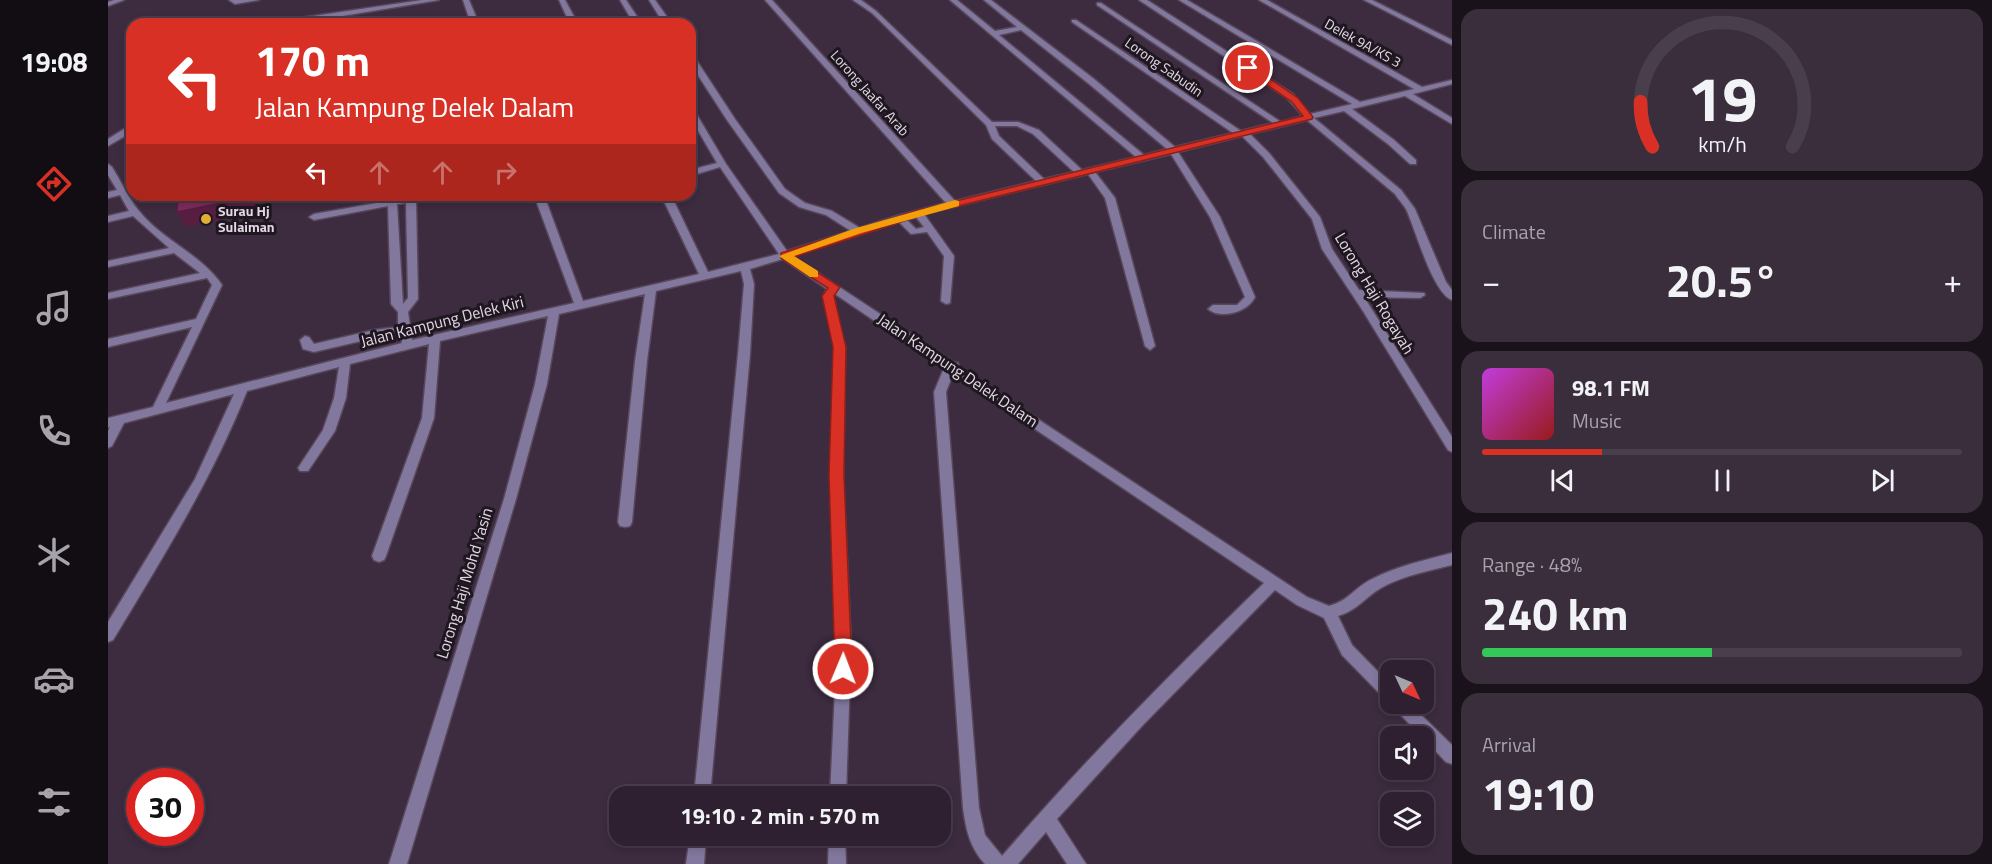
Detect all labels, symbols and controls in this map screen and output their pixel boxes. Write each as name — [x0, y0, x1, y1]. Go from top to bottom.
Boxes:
street label: Delek 9A/KS 3 — [1321, 13, 1405, 72]
text: 170 m — [255, 28, 370, 92]
street label: Lorong Sabudin — [1121, 32, 1208, 101]
text: 19:08 — [20, 41, 88, 82]
icon: left — [156, 42, 234, 120]
pin — [1222, 42, 1273, 93]
street label: Lorong Jaafar Arab — [826, 45, 915, 140]
text: 19 — [1687, 50, 1757, 145]
icon: arrive — [1231, 51, 1264, 84]
text: Jalan Kampung Delek Dalam — [255, 86, 574, 127]
text: km/h — [1698, 128, 1746, 160]
icon: left — [300, 156, 333, 189]
icon: ahead — [363, 156, 396, 189]
icon: ahead — [426, 156, 459, 189]
icon: right — [489, 156, 522, 189]
icon: directions — [33, 163, 75, 205]
place label: Surau Hj Sulaiman — [218, 200, 275, 237]
marker: Surau Hj Sulaiman — [199, 212, 213, 226]
text: Climate — [1482, 216, 1546, 247]
street label: Lorong Haji Rogayah — [1329, 228, 1421, 358]
text: 20.5° — [1666, 246, 1778, 314]
text: − — [1482, 256, 1500, 306]
text: + — [1944, 256, 1962, 306]
icon: music — [33, 287, 75, 329]
street label: Jalan Kampung Delek Kiri — [358, 289, 526, 353]
street label: Jalan Kampung Delek Dalam — [873, 307, 1043, 433]
text: 98.1 FM — [1572, 371, 1650, 405]
text: Music — [1572, 405, 1622, 436]
icon: phone — [33, 410, 75, 452]
icon: previous — [1546, 464, 1579, 497]
icon: pause — [1706, 464, 1739, 497]
icon: next — [1866, 464, 1899, 497]
street label: Lorong Haji Mohd Yasin — [430, 504, 498, 662]
icon: climate — [33, 534, 75, 576]
text: Range · 48% — [1482, 549, 1582, 580]
text: 240 km — [1482, 579, 1628, 647]
position arrow — [811, 637, 875, 701]
icon: car — [33, 658, 75, 700]
north arrow — [1380, 660, 1434, 714]
map controls — [1380, 660, 1434, 846]
button: sound — [1380, 726, 1434, 780]
text: Arrival — [1482, 729, 1536, 760]
text: 19:10 — [1482, 759, 1594, 827]
speed limit sign: 30 — [126, 768, 204, 846]
icon: filters — [33, 781, 75, 823]
button: layers — [1380, 792, 1434, 846]
text: 19:10 · 2 min · 570 m — [680, 799, 880, 833]

